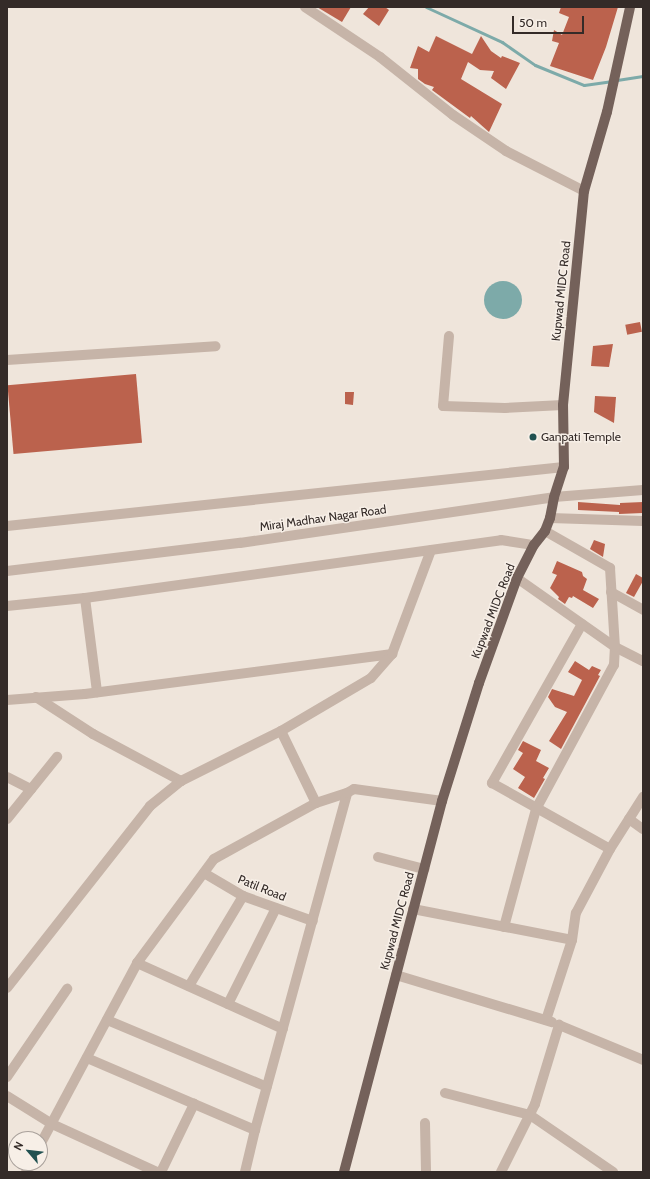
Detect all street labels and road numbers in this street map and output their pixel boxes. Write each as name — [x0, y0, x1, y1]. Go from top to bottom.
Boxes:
street label: Kupwad MIDC Road — [549, 240, 573, 342]
street label: Miraj Madhav Nagar Road — [259, 502, 387, 534]
street label: Kupwad MIDC Road — [468, 561, 518, 661]
street label: Kupwad MIDC Road — [377, 870, 417, 972]
street label: Patil Road — [236, 872, 288, 904]

